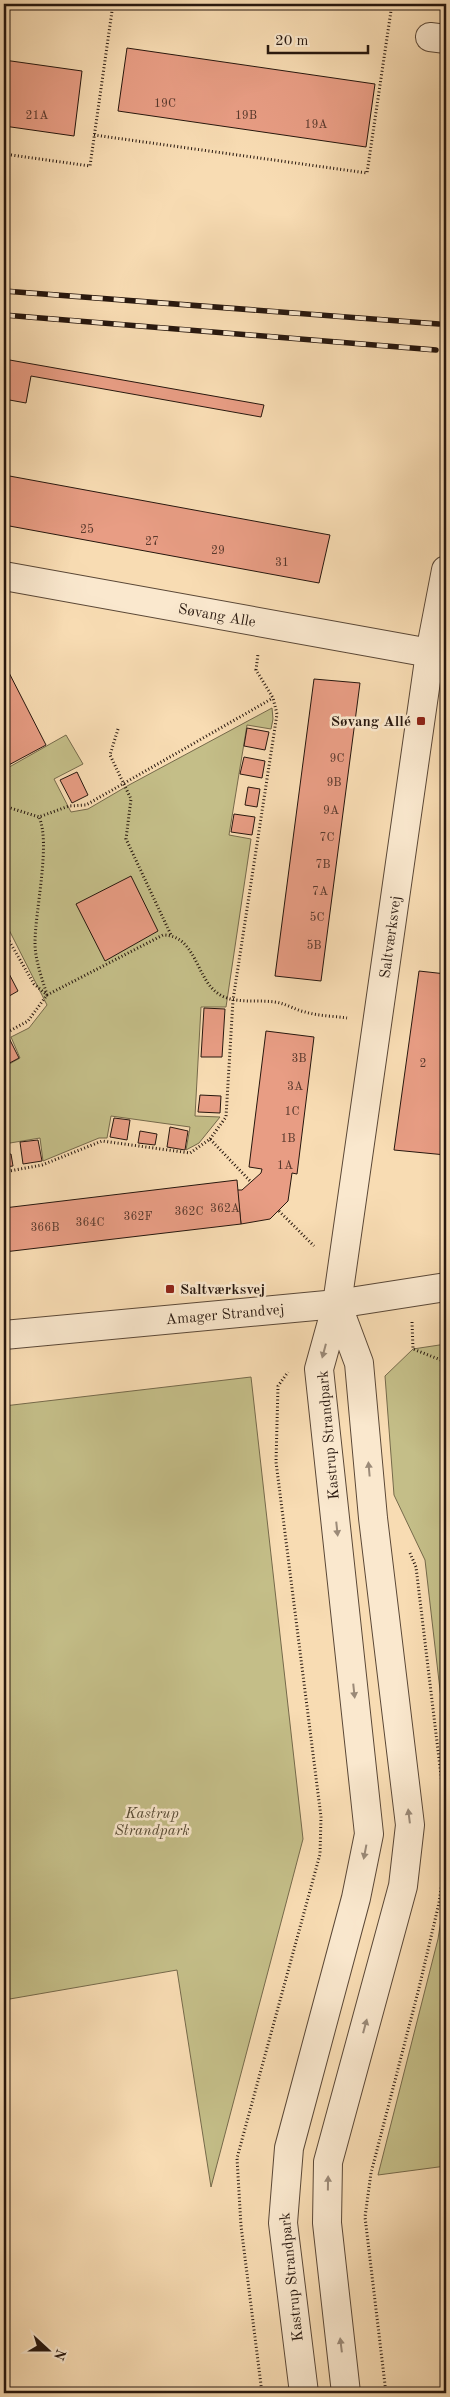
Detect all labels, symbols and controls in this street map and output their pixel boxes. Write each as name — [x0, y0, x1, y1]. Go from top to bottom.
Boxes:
scale bar — [268, 22, 368, 54]
text: 20 m — [275, 34, 309, 49]
house number: 19C — [154, 98, 176, 110]
house number: 21A — [25, 110, 49, 122]
house number: 19B — [235, 110, 257, 122]
house number: 19A — [304, 119, 328, 131]
house number: 25 — [80, 523, 94, 536]
house number: 27 — [145, 536, 159, 548]
house number: 29 — [211, 545, 225, 557]
house number: 31 — [275, 557, 289, 569]
street label: Søvang Alle — [177, 602, 257, 631]
place label: Søvang Allé — [331, 715, 411, 730]
marker: Søvang Allé — [415, 715, 427, 727]
house number: 9C — [329, 753, 345, 765]
house number: 9B — [326, 777, 342, 789]
house number: 9A — [323, 805, 339, 817]
house number: 7C — [319, 832, 335, 844]
house number: 7B — [315, 859, 331, 871]
house number: 7A — [312, 886, 328, 898]
street label: Saltværksvej — [378, 895, 405, 980]
house number: 5C — [309, 911, 325, 924]
house number: 5B — [306, 939, 322, 952]
house number: 3B — [291, 1053, 307, 1065]
house number: 2 — [420, 1058, 426, 1070]
house number: 3A — [287, 1081, 303, 1093]
house number: 1C — [284, 1106, 300, 1118]
house number: 1B — [280, 1133, 296, 1145]
house number: 1A — [277, 1160, 293, 1172]
house number: 362A — [210, 1203, 240, 1215]
house number: 362C — [175, 1206, 203, 1218]
house number: 362F — [124, 1211, 153, 1223]
house number: 364C — [76, 1217, 104, 1229]
house number: 366B — [30, 1222, 60, 1234]
marker: Saltværksvej — [164, 1283, 176, 1295]
place label: Saltværksvej — [180, 1283, 265, 1298]
street label: Amager Strandvej — [165, 1303, 285, 1328]
one-way arrow — [320, 1344, 328, 1359]
street label: Kastrup Strandpark — [316, 1369, 343, 1500]
one-way arrow — [365, 1461, 373, 1477]
one-way arrow — [333, 1522, 341, 1538]
one-way arrow — [350, 1683, 358, 1699]
park label: Kastrup Strandpark — [114, 1807, 190, 1839]
one-way arrow — [405, 1808, 413, 1824]
one-way arrow — [361, 1845, 369, 1861]
one-way arrow — [362, 2018, 370, 2033]
one-way arrow — [324, 2175, 332, 2191]
street label: Kastrup Strandpark — [278, 2211, 307, 2342]
north arrow — [22, 2324, 72, 2374]
one-way arrow — [337, 2337, 345, 2353]
text: N — [51, 2347, 68, 2362]

